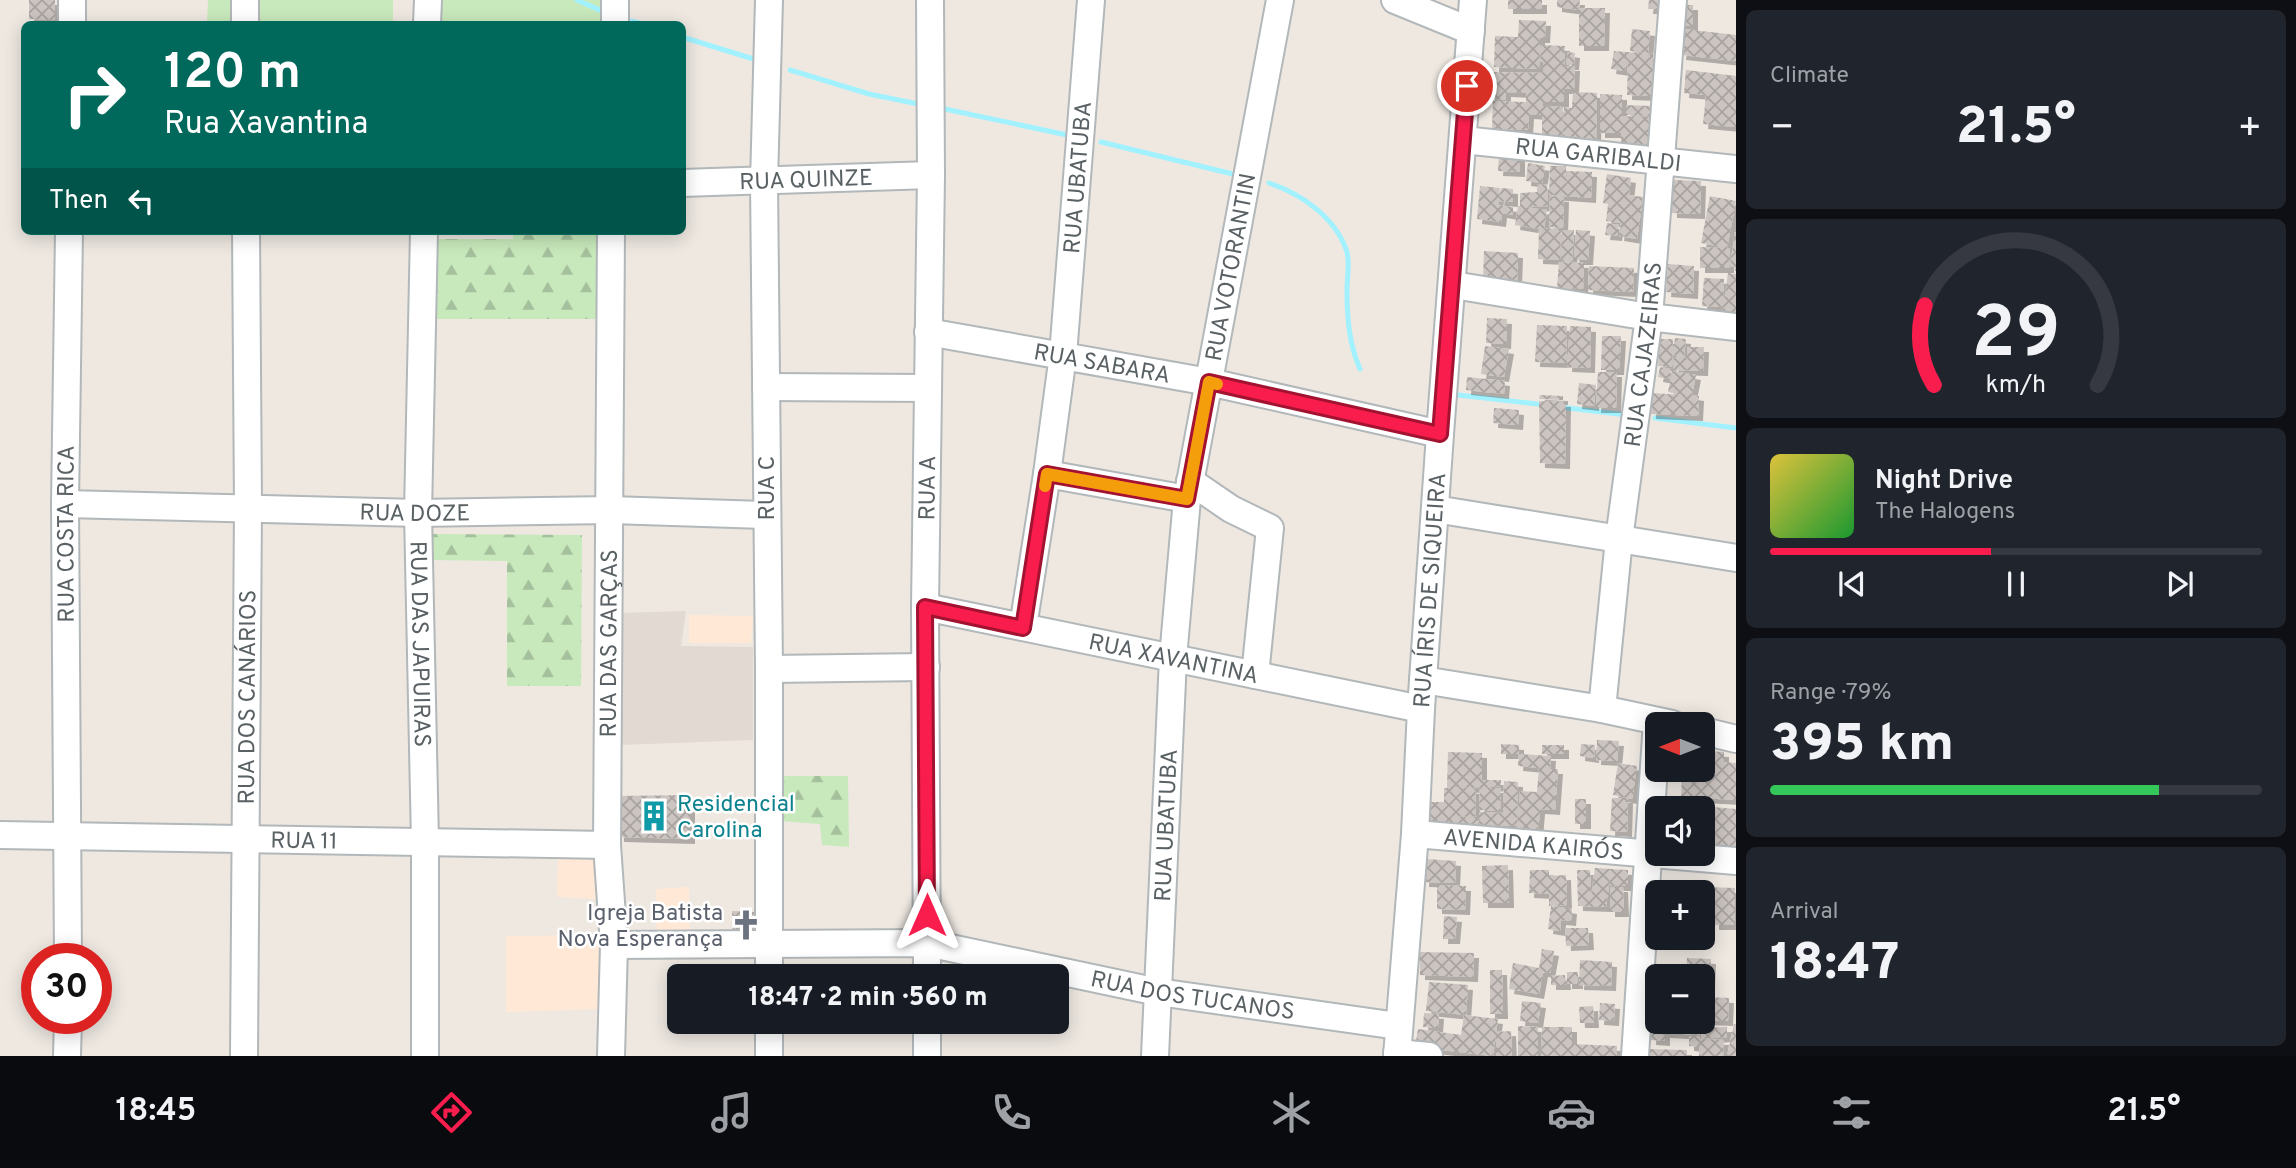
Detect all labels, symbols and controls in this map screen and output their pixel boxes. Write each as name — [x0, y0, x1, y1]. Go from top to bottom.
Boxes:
text: 120 m — [164, 44, 301, 106]
icon: right — [49, 49, 140, 140]
pin — [1437, 56, 1497, 116]
text: Climate — [1770, 62, 1849, 91]
icon: arrive — [1448, 67, 1486, 105]
text: 21.5° — [1956, 96, 2076, 162]
street label: RUA UBATUBA — [1059, 100, 1100, 255]
text: Rua Xavantina — [164, 105, 368, 145]
text: − — [1770, 105, 1795, 154]
text: + — [2237, 105, 2262, 154]
street label: RUA GARIBALDI — [1513, 134, 1683, 180]
street label: RUA QUINZE — [739, 165, 873, 198]
street label: RUA VOTORANTIN — [1201, 171, 1264, 364]
icon: left — [122, 182, 160, 220]
text: Then — [49, 185, 108, 218]
street label: RUA CAJAZEIRAS — [1620, 261, 1670, 449]
text: 29 — [1971, 291, 2061, 383]
street label: RUA SABARA — [1031, 339, 1172, 392]
text: km/h — [1986, 370, 2046, 402]
street label: RUA COSTA RICA — [53, 445, 83, 623]
street label: RUA A — [914, 455, 944, 521]
street label: RUA C — [754, 456, 783, 520]
text: Night Drive — [1875, 465, 2013, 498]
street label: RUA ÍRIS DE SIQUEIRA — [1409, 472, 1454, 709]
text: The Halogens — [1875, 498, 2015, 527]
street label: RUA DOZE — [359, 500, 471, 530]
street label: RUA DAS JAPUIRAS — [402, 541, 435, 747]
street label: RUA DAS GARÇAS — [596, 549, 626, 737]
icon: previous — [1833, 565, 1871, 603]
icon: pause — [1997, 565, 2035, 603]
icon: next — [2161, 565, 2199, 603]
street label: RUA DOS CANÁRIOS — [234, 590, 264, 804]
street label: RUA XAVANTINA — [1086, 629, 1261, 692]
text: Range · 79% — [1770, 679, 1892, 708]
north arrow — [1645, 712, 1715, 782]
map controls — [1645, 712, 1715, 1034]
text: 395 km — [1770, 713, 1954, 779]
street label: RUA UBATUBA — [1150, 748, 1186, 902]
place label: Residencial Carolina — [677, 791, 795, 846]
button: sound — [1645, 796, 1715, 866]
building icon: Residencial Carolina — [637, 799, 671, 833]
street label: AVENIDA KAIRÓS — [1442, 824, 1625, 869]
street label: RUA 11 — [270, 827, 338, 858]
position arrow — [890, 878, 964, 952]
button: + — [1645, 880, 1715, 950]
text: Arrival — [1770, 898, 1839, 927]
place label: Igreja Batista Nova Esperança — [557, 900, 723, 955]
church icon: Igreja Batista Nova Esperança — [729, 908, 763, 942]
text: 18:47 — [1770, 932, 1899, 998]
speed limit sign: 30 — [21, 943, 112, 1034]
button: − — [1645, 964, 1715, 1034]
street label: RUA DOS TUCANOS — [1088, 966, 1296, 1028]
text: 18:47 · 2 min · 560 m — [748, 982, 988, 1015]
icon: directions — [427, 1088, 476, 1137]
icon: music — [707, 1088, 756, 1137]
icon: phone — [987, 1088, 1036, 1137]
icon: climate — [1267, 1088, 1316, 1137]
icon: car — [1547, 1088, 1596, 1137]
icon: filters — [1827, 1088, 1876, 1137]
text: 18:45 — [116, 1092, 196, 1132]
text: 21.5° — [2107, 1092, 2181, 1132]

